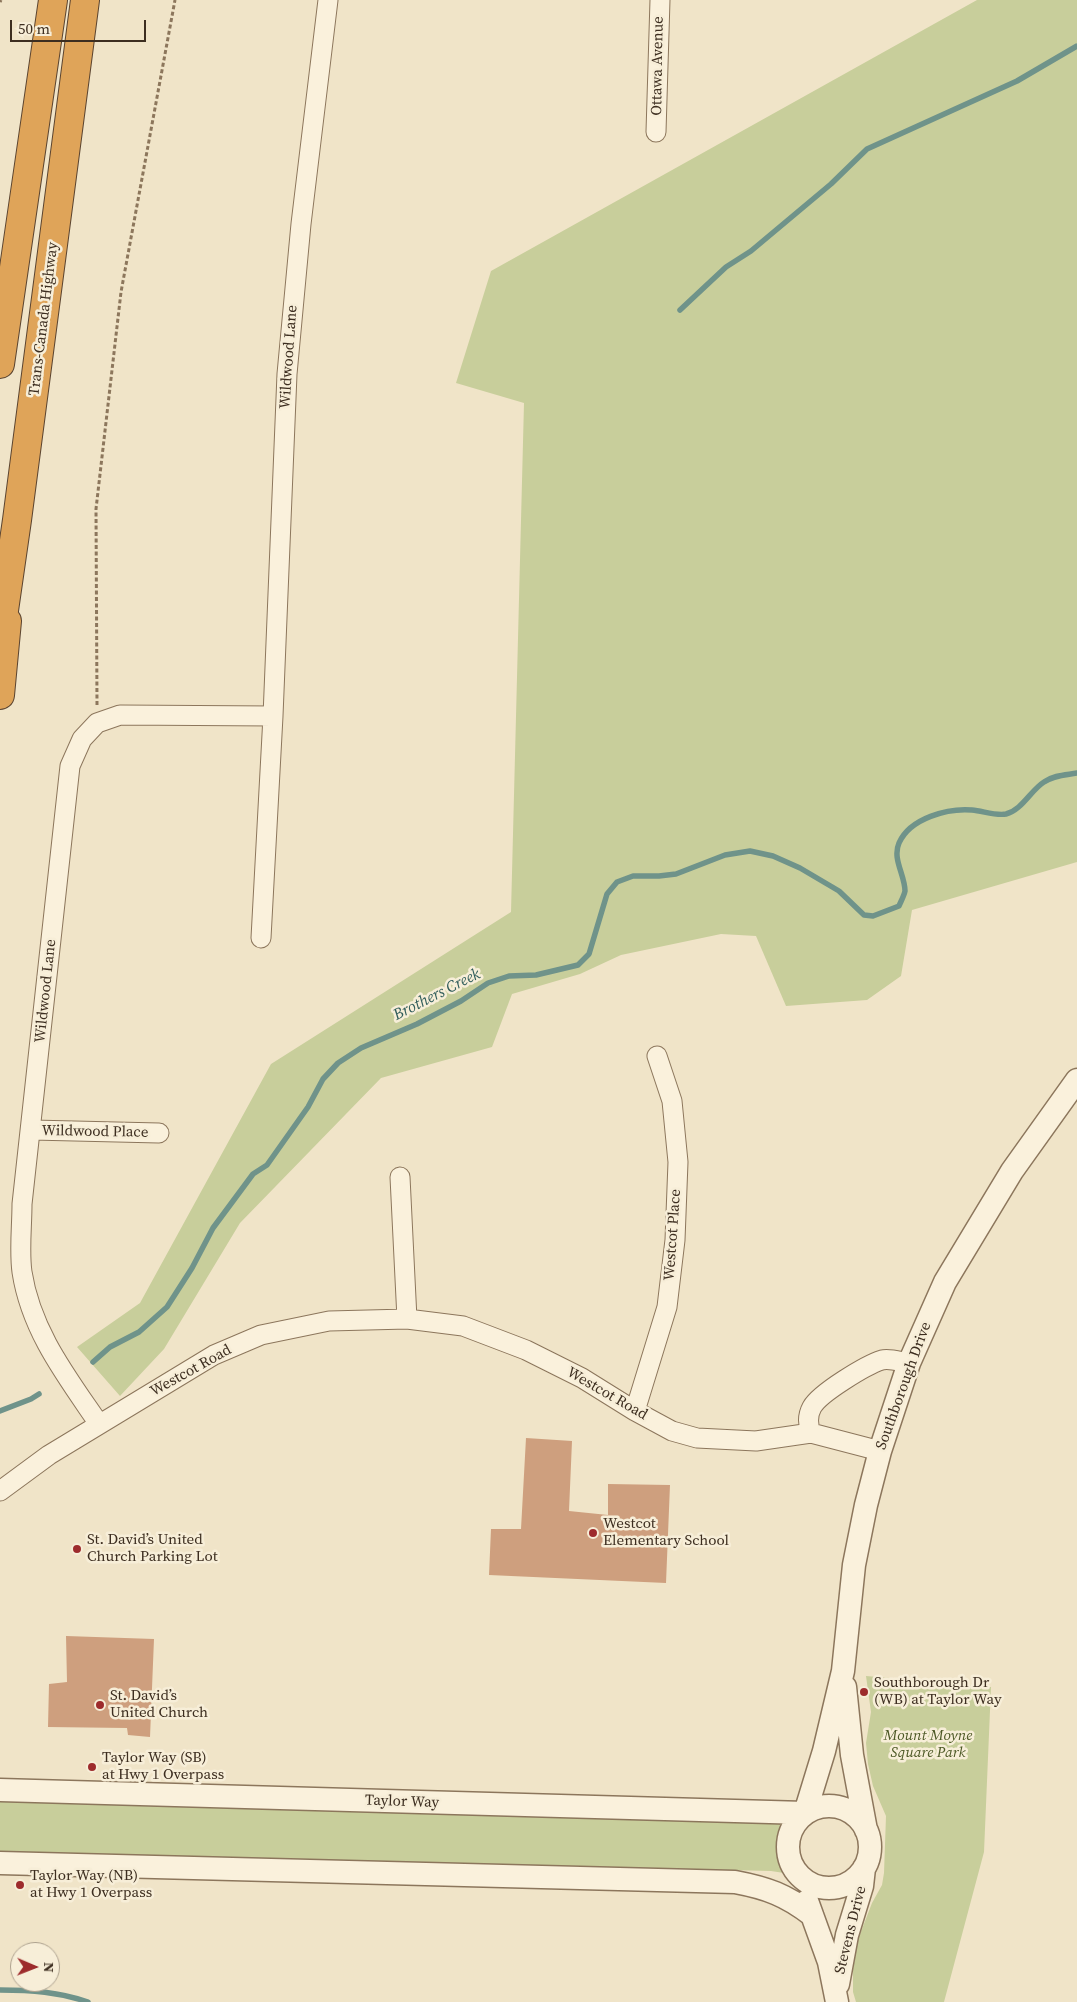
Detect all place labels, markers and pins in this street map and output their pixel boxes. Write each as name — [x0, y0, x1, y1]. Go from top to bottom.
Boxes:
place label: Westcot Elementary School — [603, 1515, 729, 1550]
marker: Westcot Elementary School — [587, 1527, 599, 1539]
place label: St. David’s United Church Parking Lot — [87, 1531, 218, 1566]
marker: St. David’s United Church Parking Lot — [71, 1543, 83, 1555]
place label: Southborough Dr (WB) at Taylor Way — [874, 1674, 1002, 1709]
marker: Southborough Dr (WB) at Taylor Way — [858, 1686, 870, 1698]
place label: St. David’s United Church — [110, 1687, 208, 1722]
marker: St. David’s United Church — [94, 1699, 106, 1711]
place label: Taylor Way (SB) at Hwy 1 Overpass — [102, 1749, 224, 1784]
marker: Taylor Way (SB) at Hwy 1 Overpass — [86, 1761, 98, 1773]
place label: Taylor Way (NB) at Hwy 1 Overpass — [30, 1867, 152, 1902]
marker: Taylor Way (NB) at Hwy 1 Overpass — [14, 1879, 26, 1891]

